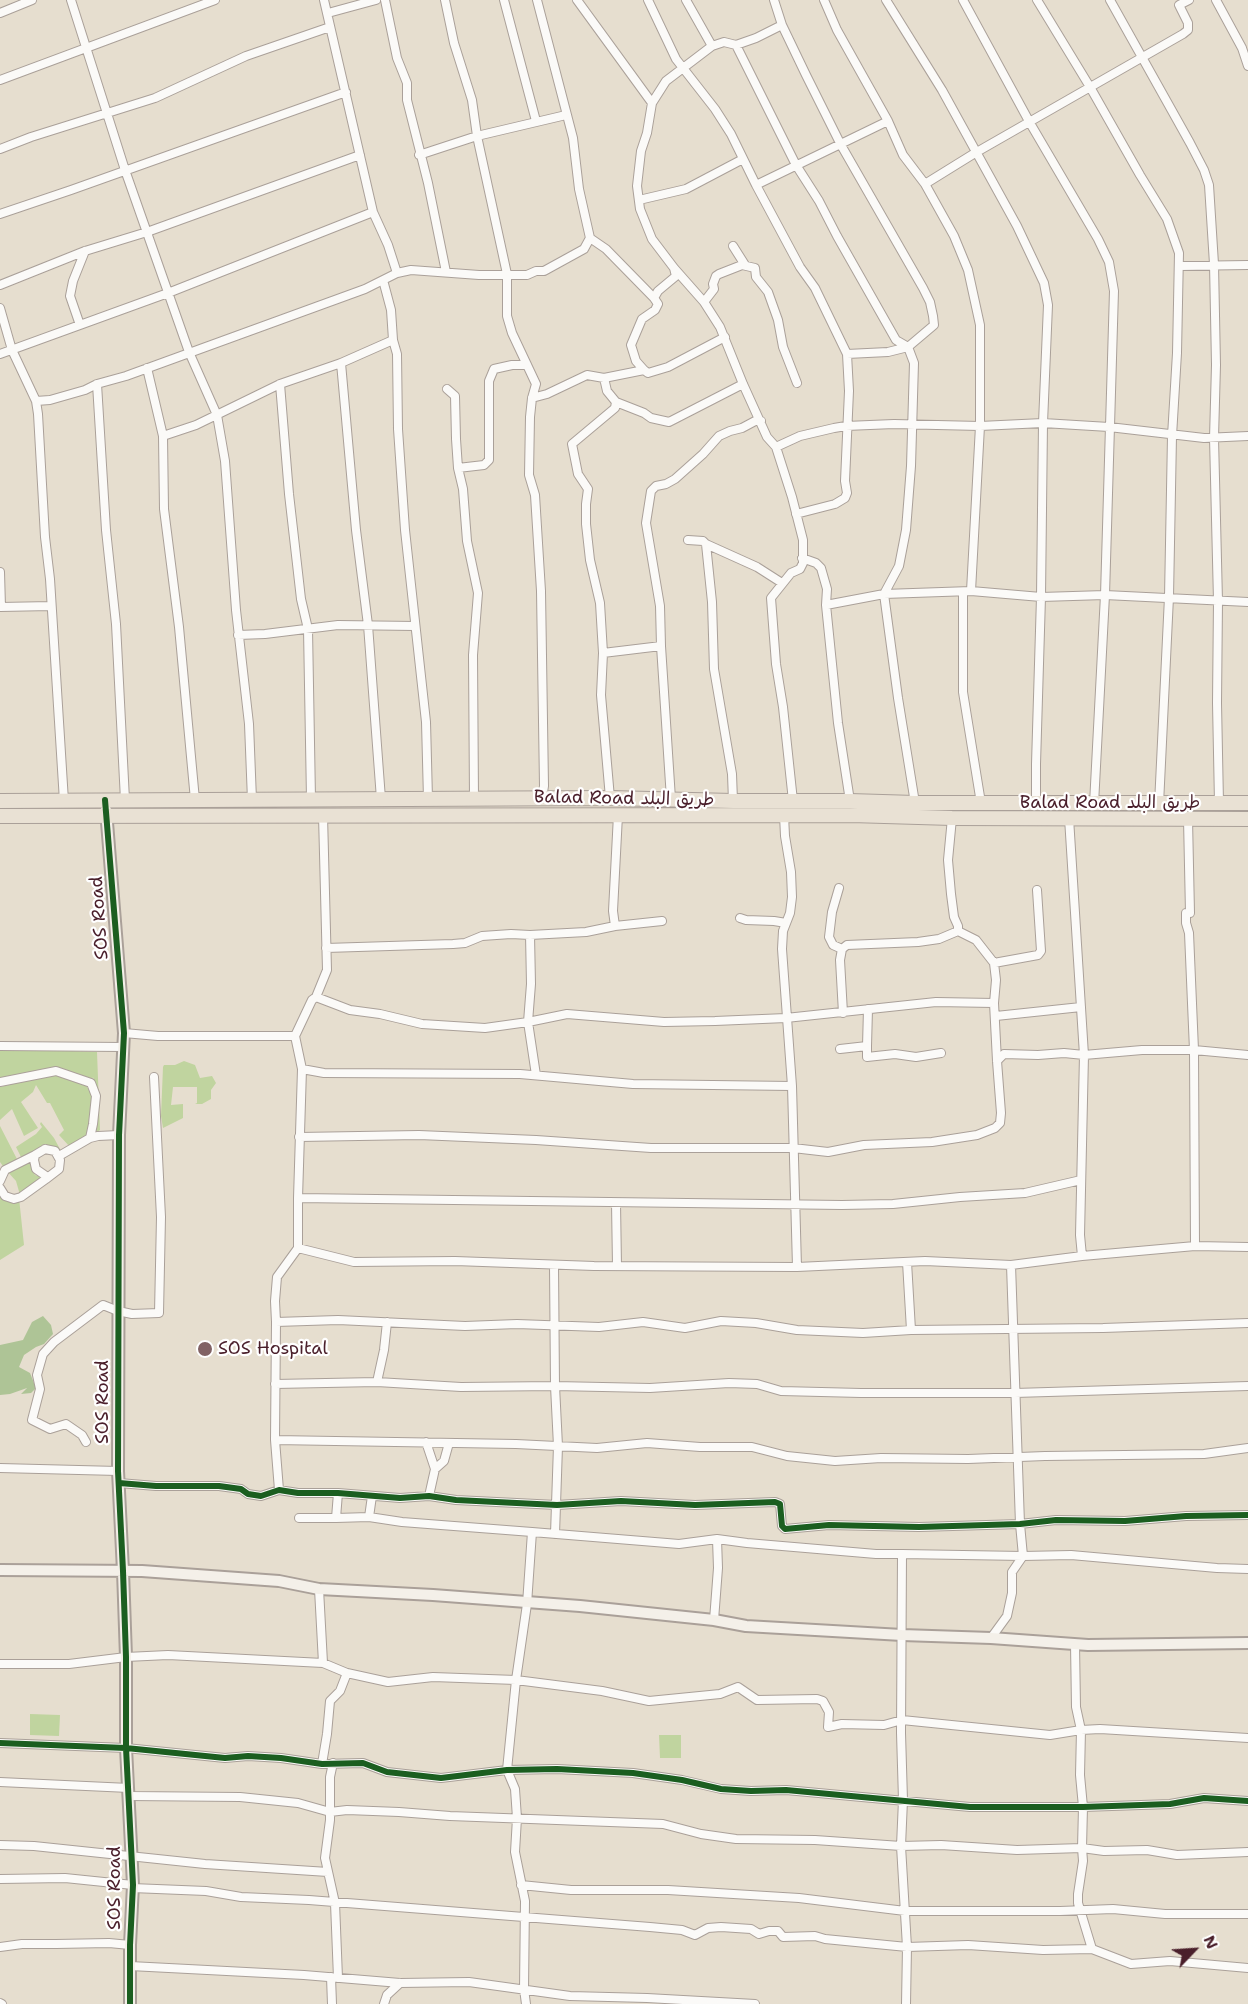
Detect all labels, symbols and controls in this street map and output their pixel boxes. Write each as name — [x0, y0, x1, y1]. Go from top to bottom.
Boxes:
street label: Balad Road طريق البلد — [534, 787, 714, 811]
street label: Balad Road طريق البلد — [1020, 792, 1200, 814]
street label: SOS Road — [86, 875, 114, 961]
place label: SOS Hospital — [218, 1338, 328, 1360]
marker: SOS Hospital — [196, 1340, 214, 1358]
street label: SOS Road — [92, 1360, 114, 1444]
street label: SOS Road — [104, 1846, 126, 1930]
north arrow — [1164, 1920, 1224, 1980]
text: N — [1199, 1932, 1223, 1952]

